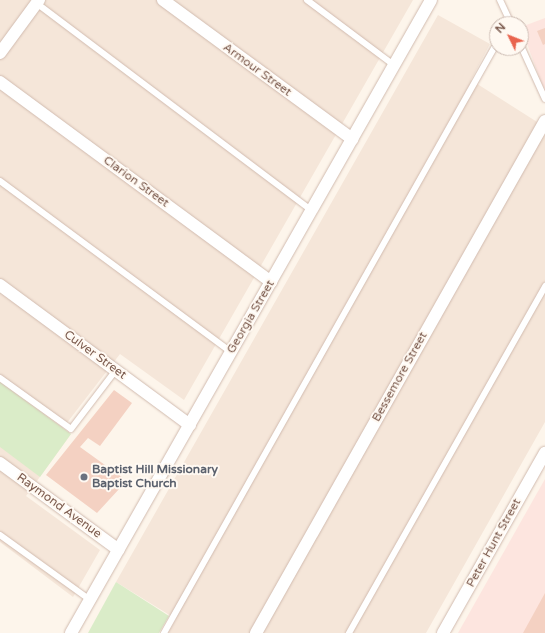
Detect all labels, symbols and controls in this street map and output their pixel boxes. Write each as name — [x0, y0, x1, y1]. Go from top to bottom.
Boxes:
north arrow — [489, 16, 529, 56]
text: N — [493, 20, 508, 36]
street label: Armour Street — [220, 40, 294, 100]
street label: Clarion Street — [100, 153, 172, 211]
street label: Georgia Street — [224, 278, 278, 356]
street label: Culver Street — [61, 328, 129, 382]
street label: Bessemore Street — [369, 330, 431, 424]
place label: Baptist Hill Missionary Baptist Church — [92, 463, 218, 491]
street label: Raymond Avenue — [14, 471, 104, 541]
marker: Baptist Hill Missionary Baptist Church — [79, 472, 89, 482]
street label: Peter Hunt Street — [464, 496, 524, 590]

